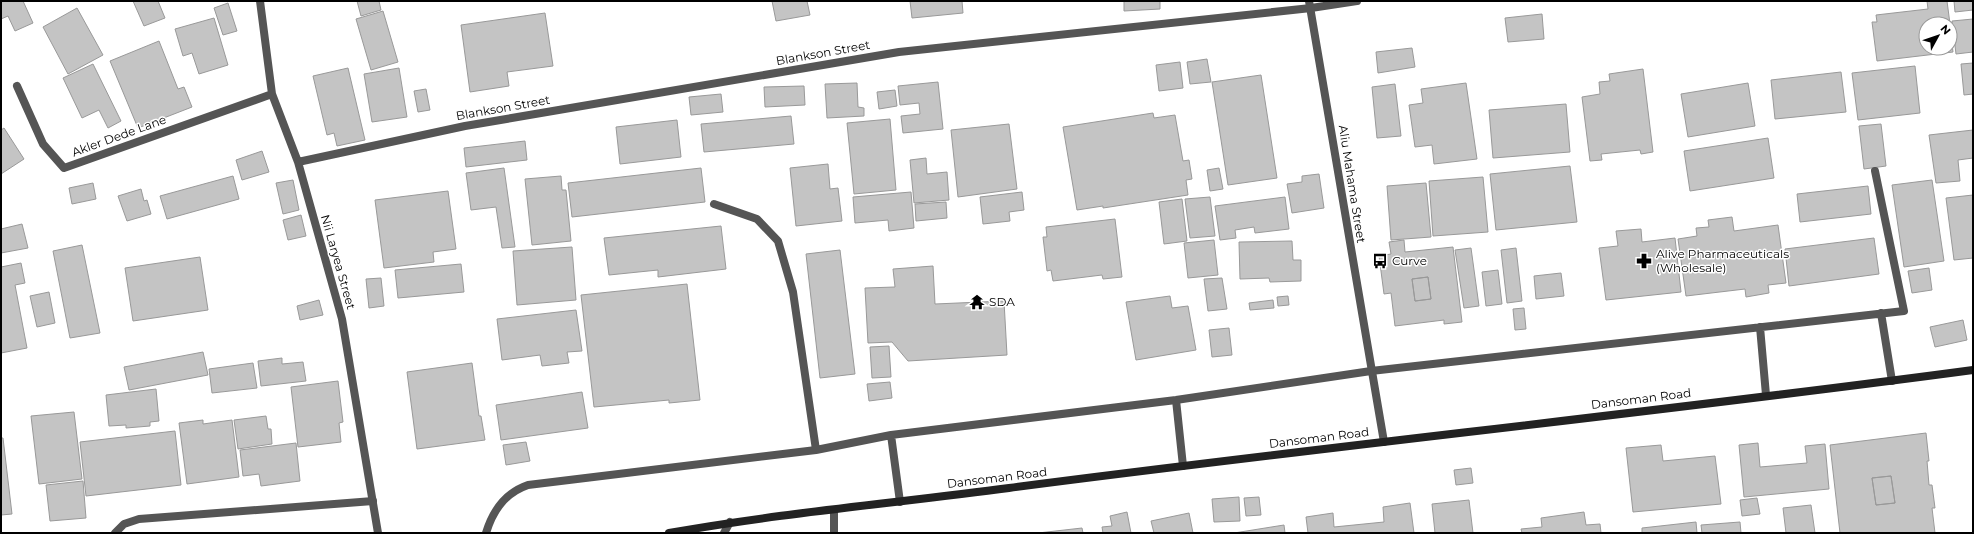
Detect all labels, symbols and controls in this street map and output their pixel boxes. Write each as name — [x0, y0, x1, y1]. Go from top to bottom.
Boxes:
north arrow — [1918, 16, 1958, 56]
text: N — [1937, 22, 1954, 37]
street label: Blankson Street — [775, 37, 871, 68]
street label: Blankson Street — [455, 92, 551, 123]
street label: Akler Dede Lane — [70, 111, 168, 160]
street label: Aliu Mahama Street — [1336, 124, 1369, 244]
street label: Nii Laryea Street — [318, 213, 359, 311]
place label: Alive Pharmaceuticals (Wholesale) — [1656, 246, 1789, 275]
bus stop icon: Curve — [1371, 252, 1389, 270]
pharmacy icon: Alive Pharmaceuticals (Wholesale) — [1635, 252, 1653, 270]
place label: Curve — [1392, 253, 1427, 268]
temple icon: SDA — [968, 293, 986, 311]
place label: SDA — [989, 294, 1015, 309]
street label: Dansoman Road — [1590, 385, 1692, 412]
street label: Dansoman Road — [1268, 424, 1370, 451]
street label: Dansoman Road — [946, 464, 1048, 491]

